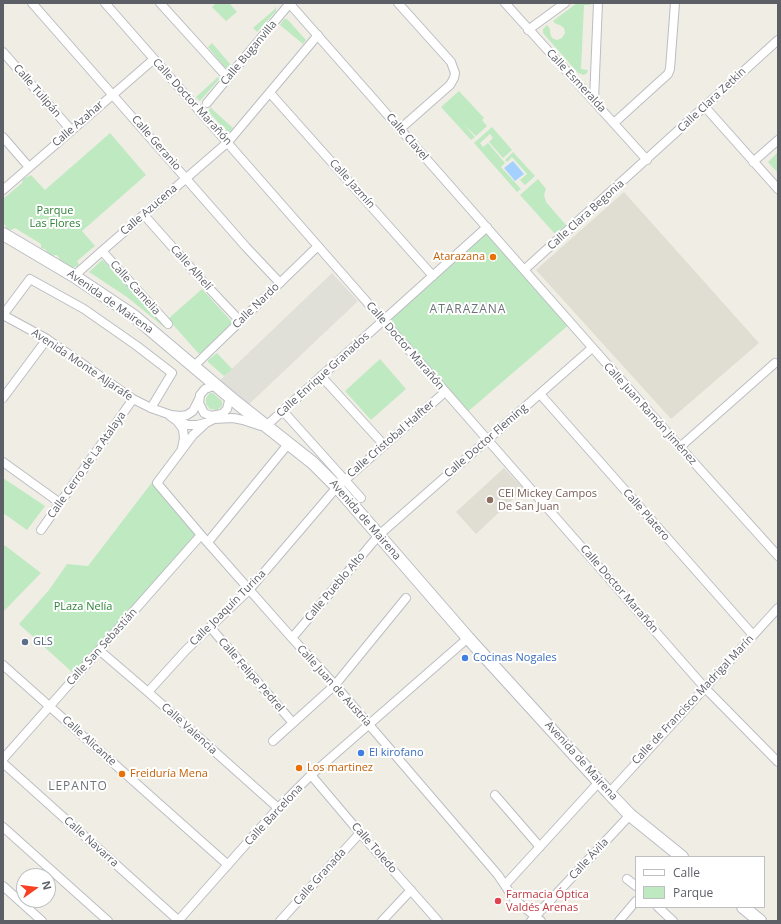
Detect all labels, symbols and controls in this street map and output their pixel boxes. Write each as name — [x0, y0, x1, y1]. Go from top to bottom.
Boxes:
street label: Calle Buganvilla — [218, 18, 280, 88]
street label: Calle Esmeralda — [543, 47, 609, 115]
street label: Calle Doctor Marañón — [150, 56, 234, 148]
street label: Calle Tulipán — [11, 62, 63, 120]
street label: Calle Clara Zetkin — [675, 65, 749, 135]
street label: Calle Azahar — [50, 98, 106, 150]
street label: Calle Clavel — [383, 111, 431, 163]
street label: Calle Geranio — [129, 113, 183, 173]
street label: Calle Jazmín — [327, 157, 377, 211]
street label: Calle Clara Begonia — [545, 177, 627, 253]
street label: Calle Azucena — [118, 182, 180, 238]
park label: Parque Las Flores — [30, 204, 80, 230]
street label: Calle Alhelí — [167, 243, 215, 293]
place label: Atarazana — [433, 250, 485, 264]
marker: Atarazana — [488, 252, 498, 262]
street label: Calle Camelia — [107, 258, 163, 318]
street label: Avenida de Mairena — [64, 267, 156, 337]
street label: Calle Nardo — [230, 280, 282, 332]
street label: Calle Doctor Marañón — [363, 299, 447, 393]
district label: ATARAZANA — [430, 303, 506, 317]
street label: Avenida Monte Aljarafe — [29, 326, 135, 404]
street label: Calle Enrique Granados — [274, 330, 372, 420]
street label: Calle Juan Ramón Jiménez — [601, 360, 699, 468]
street label: Calle Cristobal Halfter — [345, 397, 437, 481]
street label: Calle Doctor Fleming — [442, 401, 530, 481]
street label: Calle Cerro de La Atalaya — [45, 409, 129, 521]
street label: Avenida de Mairena — [327, 477, 403, 563]
street label: Calle Platero — [620, 486, 672, 544]
place label: CEI Mickey Campos De San Juan — [498, 487, 597, 513]
marker: CEI Mickey Campos De San Juan — [485, 495, 495, 505]
street label: Calle Doctor Marañón — [577, 542, 661, 636]
street label: Calle Pueblo Alto — [302, 550, 368, 624]
street label: Calle Joaquín Turina — [187, 567, 269, 649]
park label: PLaza Nelía — [54, 600, 112, 614]
street label: Calle San Sebastián — [64, 606, 140, 688]
street label: Calle de Francisco Madrigal Marín — [629, 633, 757, 767]
place label: GLS — [33, 635, 53, 649]
street label: Calle Felipe Pedrel — [215, 635, 287, 715]
marker: GLS — [20, 637, 30, 647]
street label: Calle Juan de Austria — [294, 643, 374, 729]
place label: Cocinas Nogales — [473, 651, 557, 665]
marker: Cocinas Nogales — [460, 653, 470, 663]
street label: Calle Valencia — [159, 701, 219, 757]
street label: Calle Alicante — [59, 713, 119, 769]
street label: Avenida de Mairena — [542, 719, 620, 803]
place label: El kirofano — [369, 746, 424, 760]
marker: El kirofano — [356, 748, 366, 758]
place label: Los martinez — [307, 761, 373, 775]
marker: Los martinez — [294, 763, 304, 773]
place label: Freiduría Mena — [130, 767, 208, 781]
marker: Freiduría Mena — [117, 769, 127, 779]
district label: LEPANTO — [48, 780, 108, 794]
street label: Calle Barcelona — [242, 782, 306, 848]
street label: Calle Navarra — [61, 814, 121, 870]
street label: Calle Toledo — [348, 820, 400, 876]
street label: Calle Ávila — [567, 836, 611, 882]
street label: Calle Granada — [291, 846, 349, 908]
legend — [635, 856, 765, 908]
text: Calle — [673, 864, 700, 881]
north arrow — [16, 868, 56, 908]
text: N — [39, 879, 56, 891]
text: Parque — [673, 884, 713, 901]
place label: Farmacia Óptica Valdés Arenas — [506, 888, 589, 914]
marker: Farmacia Óptica Valdés Arenas — [493, 896, 503, 906]

